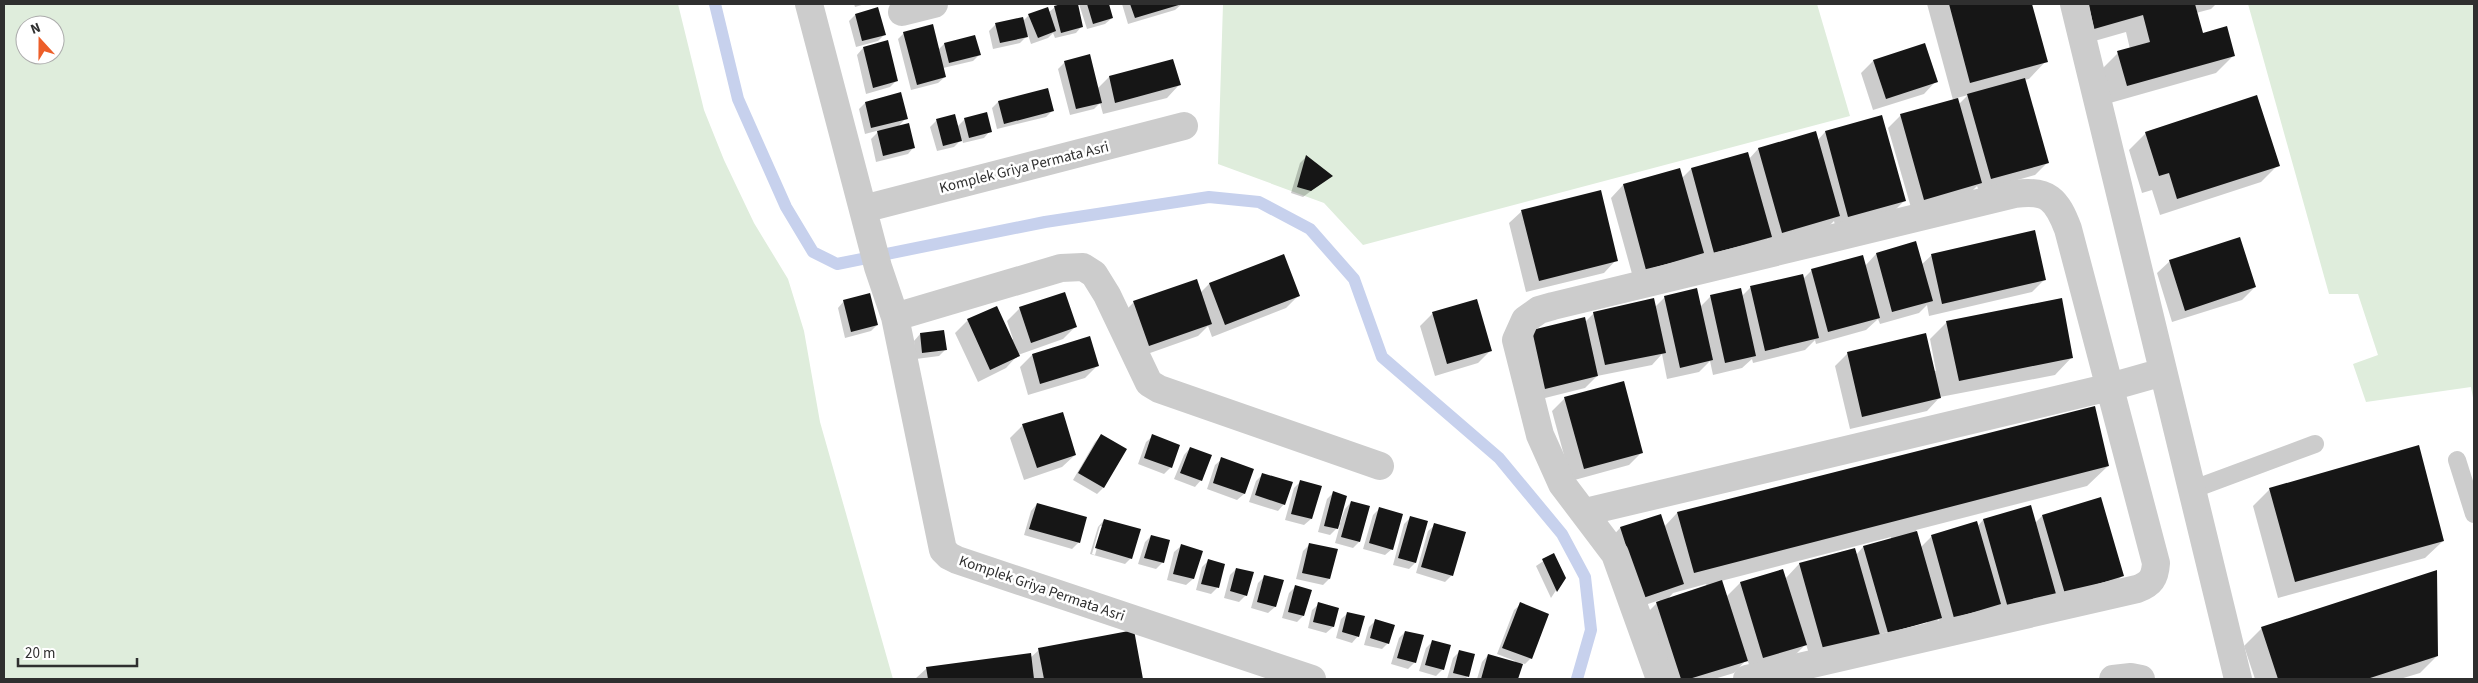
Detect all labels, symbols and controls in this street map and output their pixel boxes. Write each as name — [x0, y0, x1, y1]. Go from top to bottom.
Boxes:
north arrow — [15, 15, 65, 65]
text: N — [28, 18, 44, 40]
street label: Komplek Griya Permata Asri — [937, 136, 1111, 199]
street label: Komplek Griya Permata Asri — [956, 550, 1128, 627]
scale bar — [18, 636, 136, 668]
text: 20 m — [25, 643, 55, 664]

